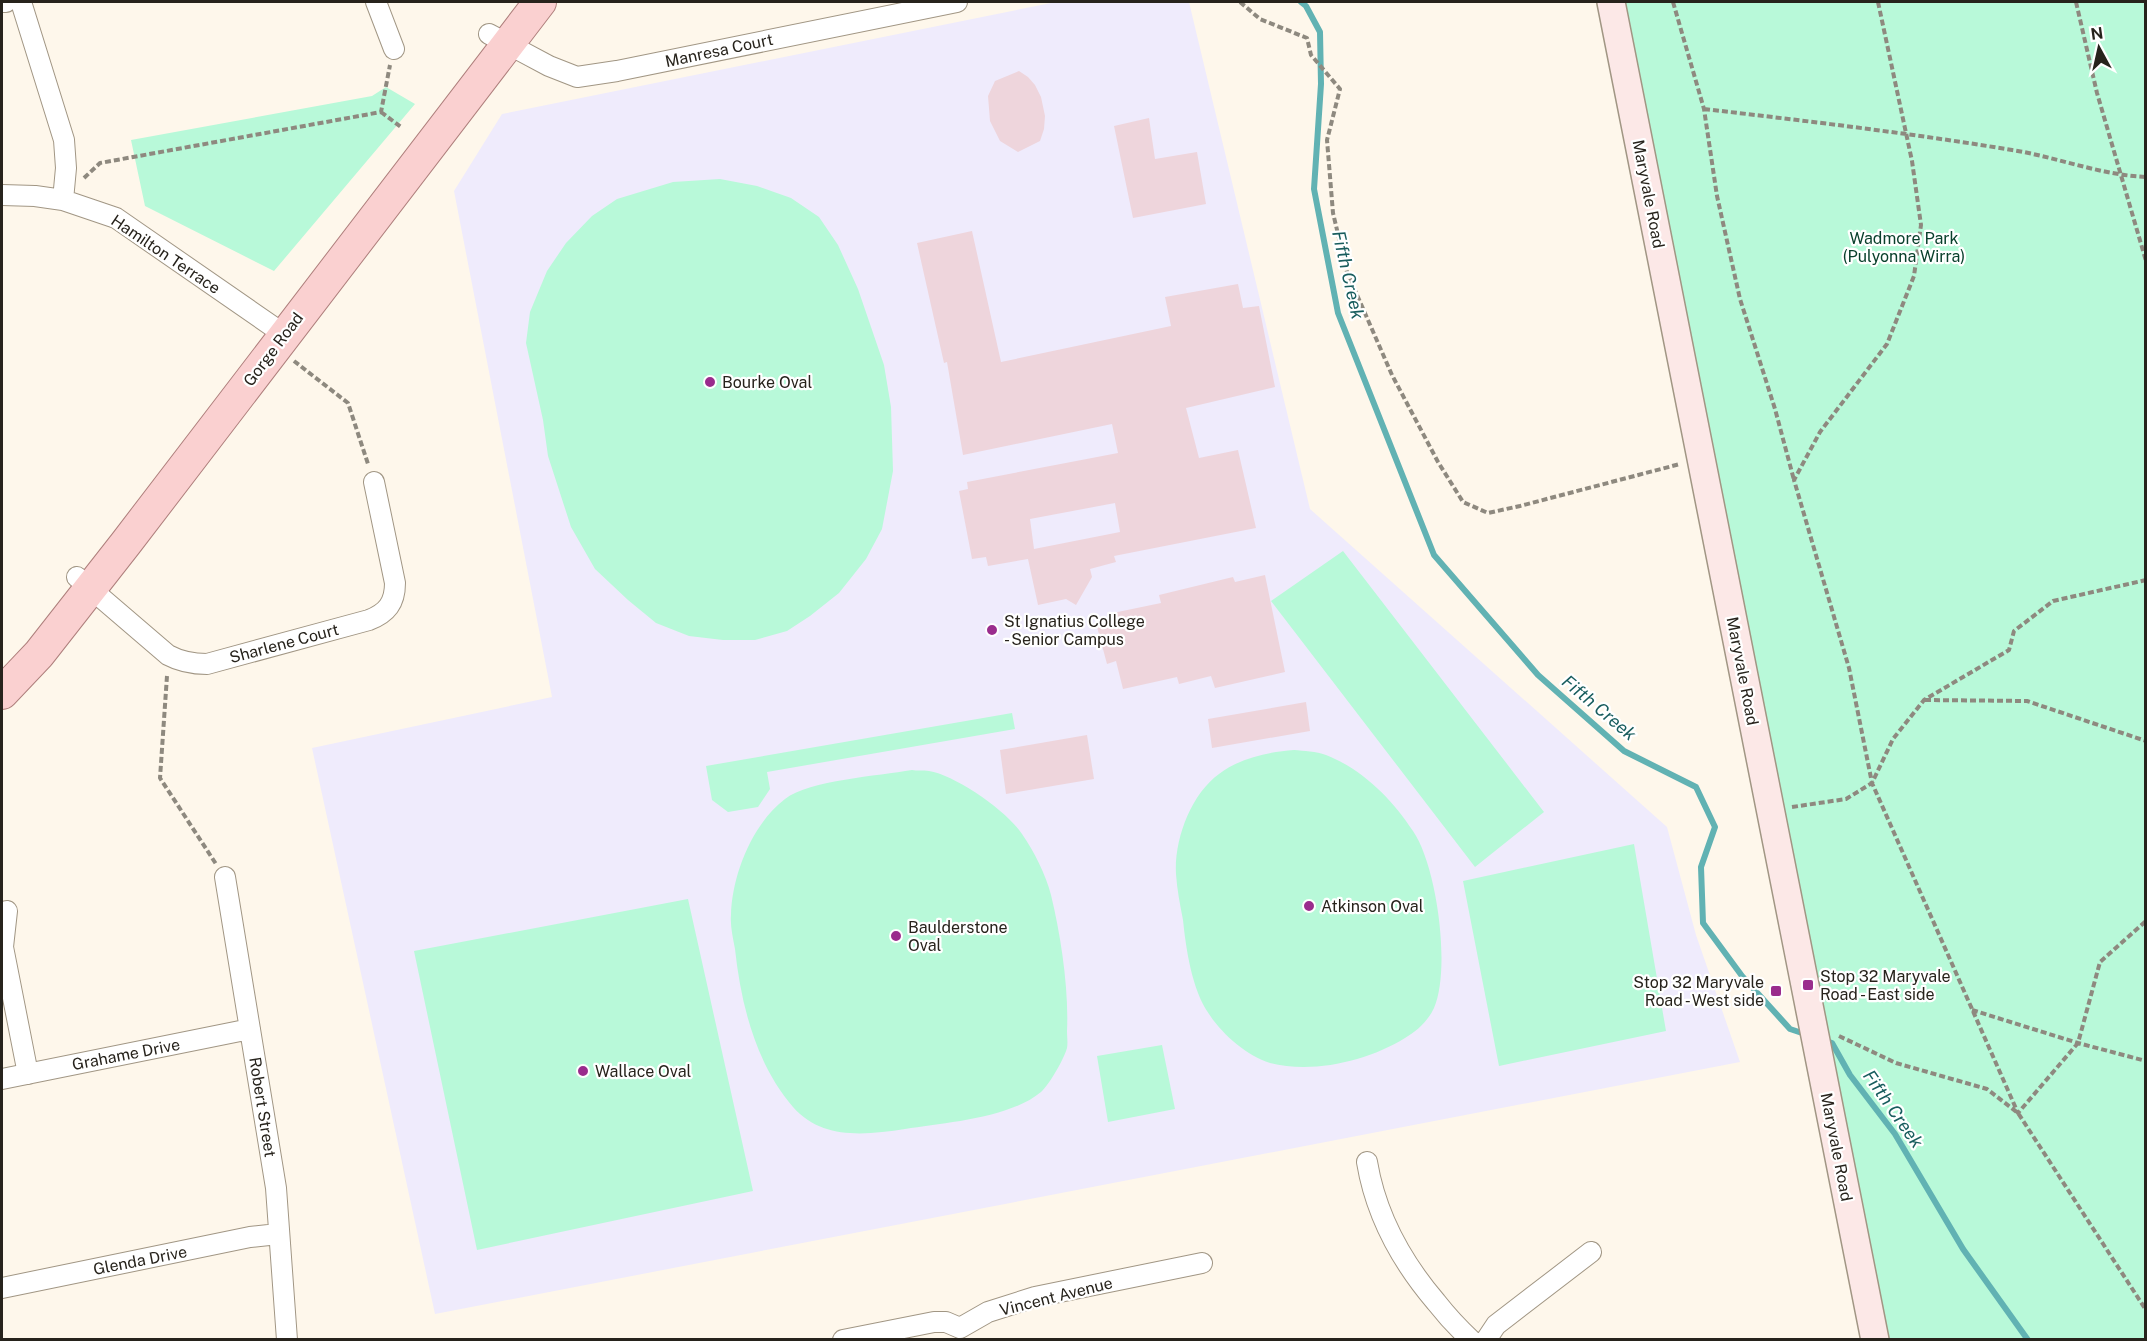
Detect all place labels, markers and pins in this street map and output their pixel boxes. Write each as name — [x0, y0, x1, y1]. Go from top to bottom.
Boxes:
place label: Bourke Oval — [722, 373, 812, 392]
marker: Bourke Oval — [703, 375, 717, 389]
place label: St Ignatius College - Senior Campus — [1004, 612, 1145, 649]
marker: St Ignatius College - Senior Campus — [985, 623, 999, 637]
place label: Atkinson Oval — [1321, 897, 1424, 916]
marker: Atkinson Oval — [1302, 899, 1316, 913]
place label: Baulderstone Oval — [908, 918, 1008, 955]
marker: Baulderstone Oval — [889, 929, 903, 943]
place label: Stop 32 Maryvale Road - East side — [1820, 967, 1951, 1004]
place label: Stop 32 Maryvale Road - West side — [1633, 973, 1764, 1010]
marker: Stop 32 Maryvale Road - East side — [1801, 978, 1815, 992]
marker: Stop 32 Maryvale Road - West side — [1769, 984, 1783, 998]
place label: Wallace Oval — [595, 1062, 692, 1081]
marker: Wallace Oval — [576, 1064, 590, 1078]

